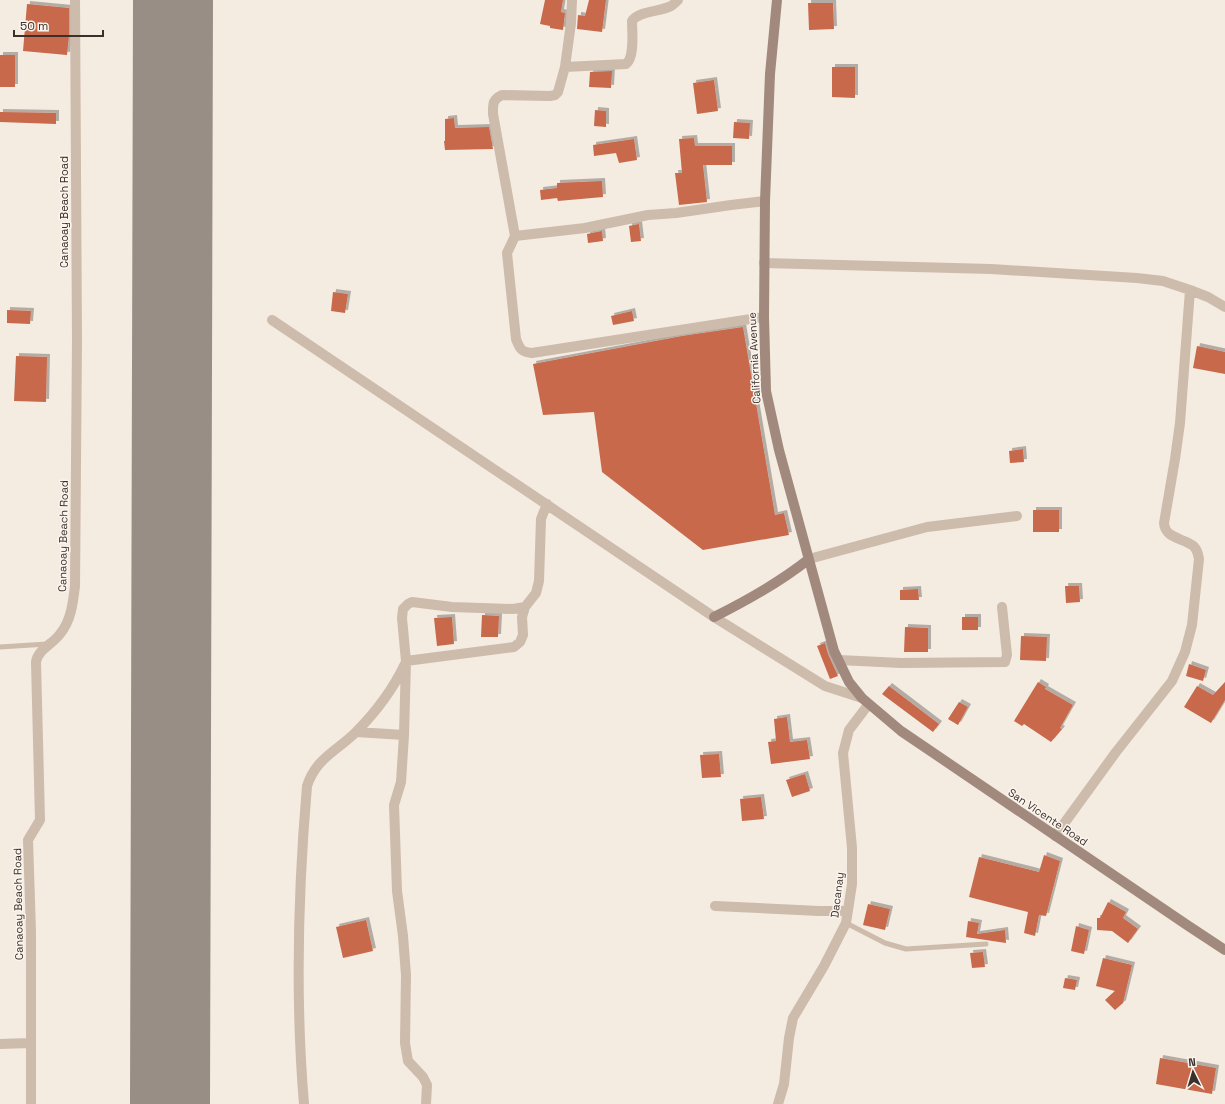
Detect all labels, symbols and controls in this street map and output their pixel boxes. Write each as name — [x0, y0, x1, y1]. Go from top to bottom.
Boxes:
scale bar — [14, 12, 103, 38]
text: 50 m — [20, 18, 48, 34]
street label: Canaoay Beach Road — [57, 156, 71, 268]
street label: California Avenue — [745, 312, 763, 404]
street label: Canaoay Beach Road — [55, 480, 71, 592]
street label: San Vicente Road — [1006, 785, 1090, 849]
street label: Canaoay Beach Road — [10, 848, 26, 960]
street label: Dacanay — [827, 871, 847, 919]
north arrow — [1173, 1052, 1213, 1092]
text: N — [1188, 1055, 1196, 1069]

